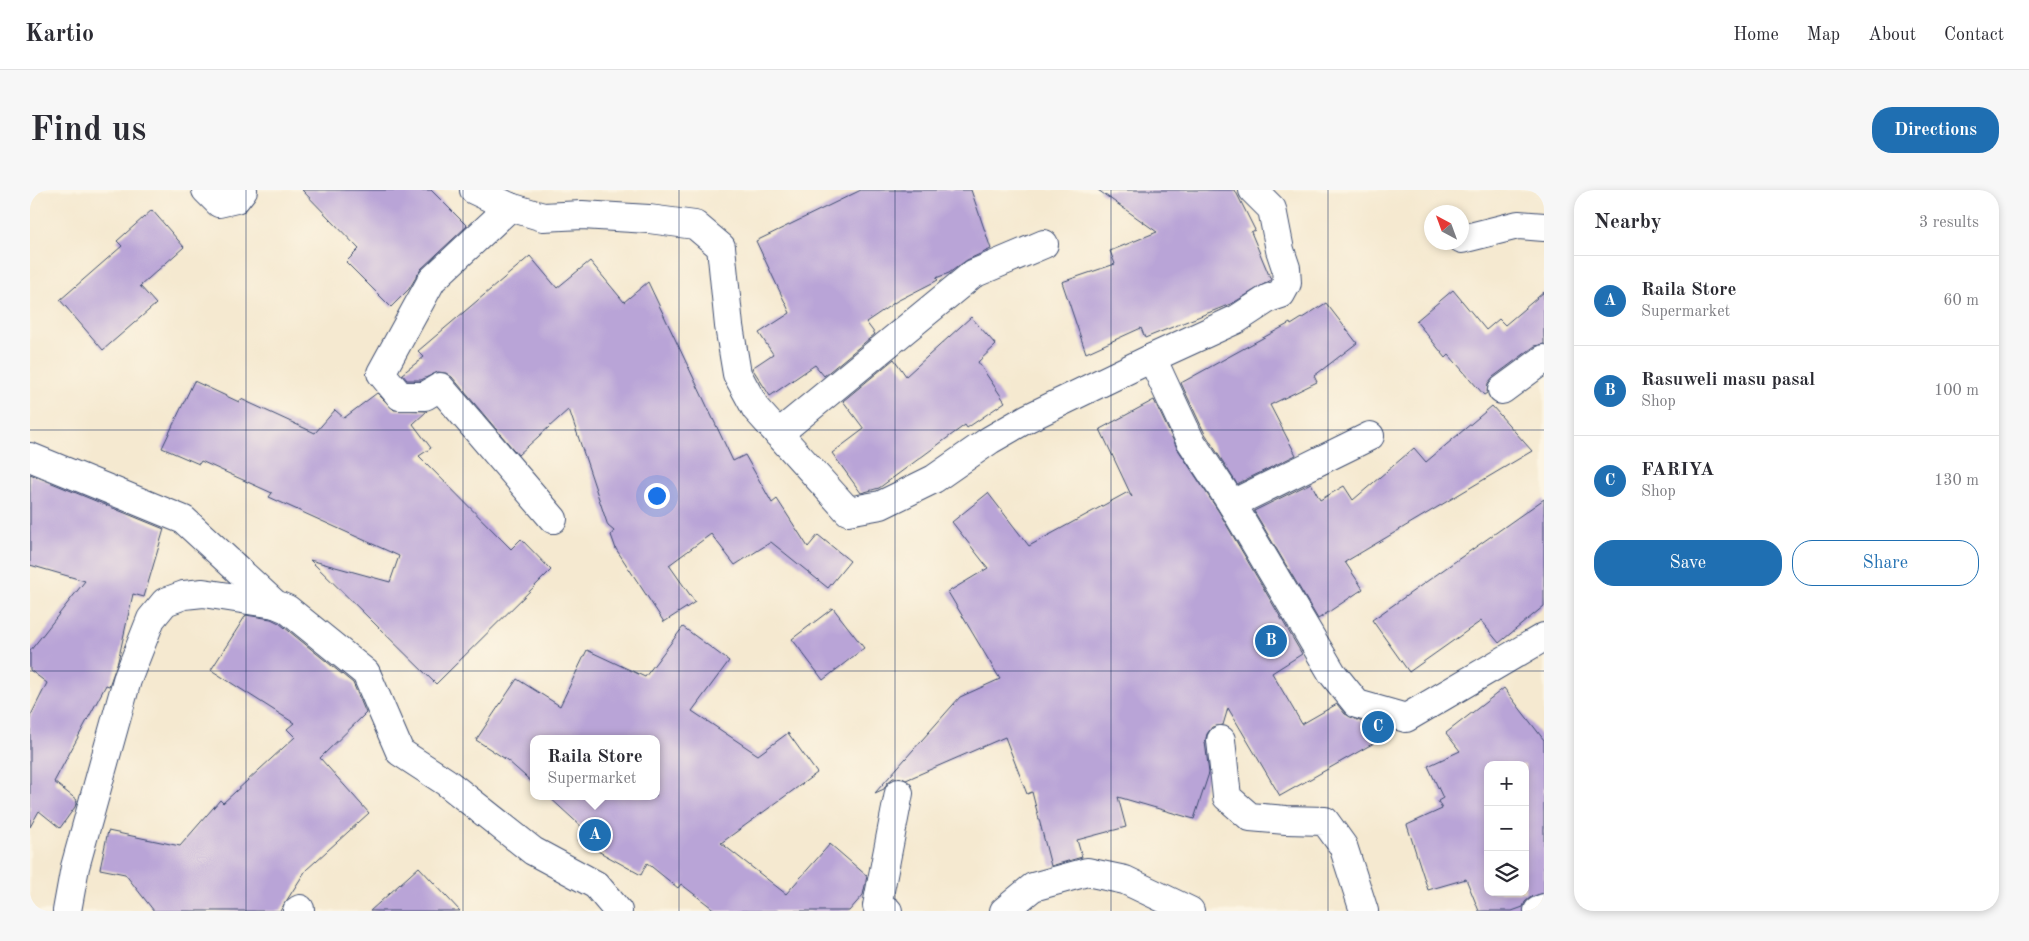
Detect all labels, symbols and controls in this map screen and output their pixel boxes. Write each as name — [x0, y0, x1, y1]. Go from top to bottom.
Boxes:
text: Kartio — [25, 23, 94, 47]
text: Home — [1733, 26, 1779, 44]
text: Map — [1807, 26, 1840, 44]
text: About — [1868, 26, 1916, 44]
text: Contact — [1944, 26, 2004, 44]
button: Directions — [1872, 107, 1999, 153]
text: Find us — [30, 113, 146, 148]
north arrow — [1424, 205, 1469, 250]
text: Nearby — [1594, 212, 1662, 233]
text: 3 results — [1919, 215, 1979, 231]
text: Raila Store — [1641, 281, 1736, 300]
text: A — [1604, 293, 1616, 309]
text: 60 m — [1943, 293, 1979, 309]
text: Supermarket — [1641, 304, 1730, 320]
text: Rasuweli masu pasal — [1641, 371, 1815, 390]
text: B — [1604, 383, 1616, 399]
text: 100 m — [1934, 383, 1979, 399]
text: Shop — [1641, 394, 1676, 410]
text: FARIYA — [1641, 461, 1714, 480]
text: C — [1605, 473, 1615, 489]
text: 130 m — [1934, 473, 1979, 489]
your location — [644, 483, 670, 509]
text: Shop — [1641, 484, 1676, 500]
button: Save — [1594, 540, 1782, 586]
button: Share — [1792, 540, 1979, 586]
pin: B — [1255, 622, 1287, 660]
pin: C — [1362, 708, 1394, 746]
popup — [530, 735, 660, 800]
text: Raila Store — [547, 748, 643, 767]
map controls — [1484, 761, 1529, 896]
button: + — [1484, 761, 1529, 806]
text: Supermarket — [547, 771, 636, 787]
button: − — [1484, 806, 1529, 851]
pin: A — [579, 816, 611, 854]
button: layers — [1484, 851, 1529, 896]

